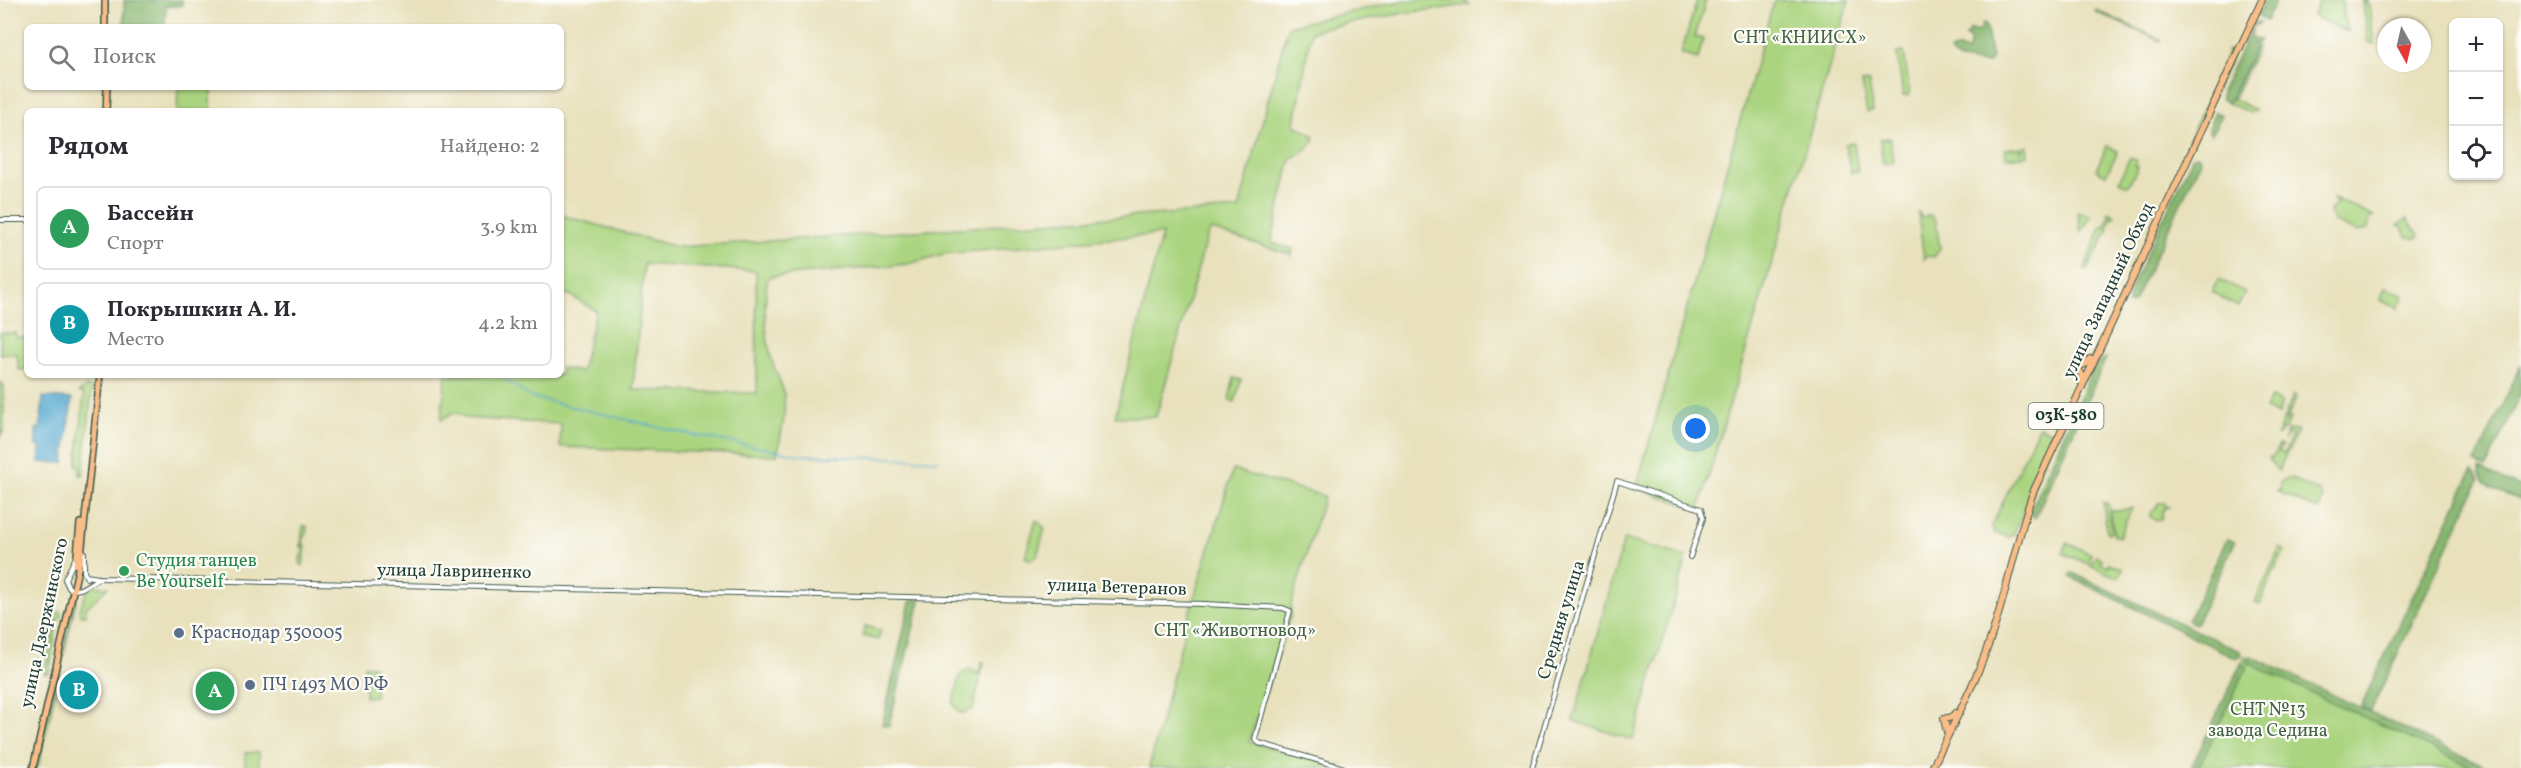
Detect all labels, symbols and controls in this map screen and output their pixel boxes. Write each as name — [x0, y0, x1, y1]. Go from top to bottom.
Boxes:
north arrow — [2377, 18, 2431, 72]
map controls — [2449, 18, 2503, 180]
button: + — [2449, 18, 2503, 72]
search box — [24, 24, 564, 90]
park label: СНТ «КНИИСХ» — [1733, 26, 1867, 51]
icon: search — [45, 41, 78, 74]
text: Поиск — [93, 42, 156, 73]
button: − — [2449, 72, 2503, 126]
button: locate — [2449, 126, 2503, 180]
text: Рядом — [48, 129, 128, 165]
text: Найдено: 2 — [440, 133, 540, 161]
text: Бассейн — [107, 199, 194, 230]
street label: улица Западный Обход — [2057, 199, 2161, 383]
text: A — [62, 214, 77, 242]
text: 3.9 km — [480, 214, 538, 242]
text: Спорт — [107, 230, 164, 258]
text: Покрышкин А. И. — [107, 295, 297, 326]
text: B — [63, 310, 76, 338]
text: 4.2 km — [478, 310, 538, 338]
text: Место — [107, 326, 164, 354]
road number: 03К-580 — [2028, 403, 2104, 429]
your location — [1681, 414, 1710, 443]
street label: улица Дзержинского — [15, 536, 75, 710]
place label: Студия танцев Be Yourself — [136, 549, 257, 595]
street label: Средняя улица — [1532, 557, 1592, 683]
street label: улица Лавриненко — [376, 558, 532, 586]
marker: Студия танцев Be Yourself — [117, 564, 131, 578]
street label: улица Ветеранов — [1047, 573, 1187, 603]
park label: СНТ «Животновод» — [1154, 619, 1316, 644]
place label: Краснодар 350005 — [191, 621, 343, 646]
marker: Краснодар 350005 — [172, 626, 186, 640]
pin: B — [60, 668, 98, 712]
pin: A — [196, 668, 234, 714]
place label: ПЧ 1493 МО РФ — [262, 673, 388, 698]
marker: ПЧ 1493 МО РФ — [243, 678, 257, 692]
park label: СНТ №13 завода Седина — [2208, 698, 2328, 744]

